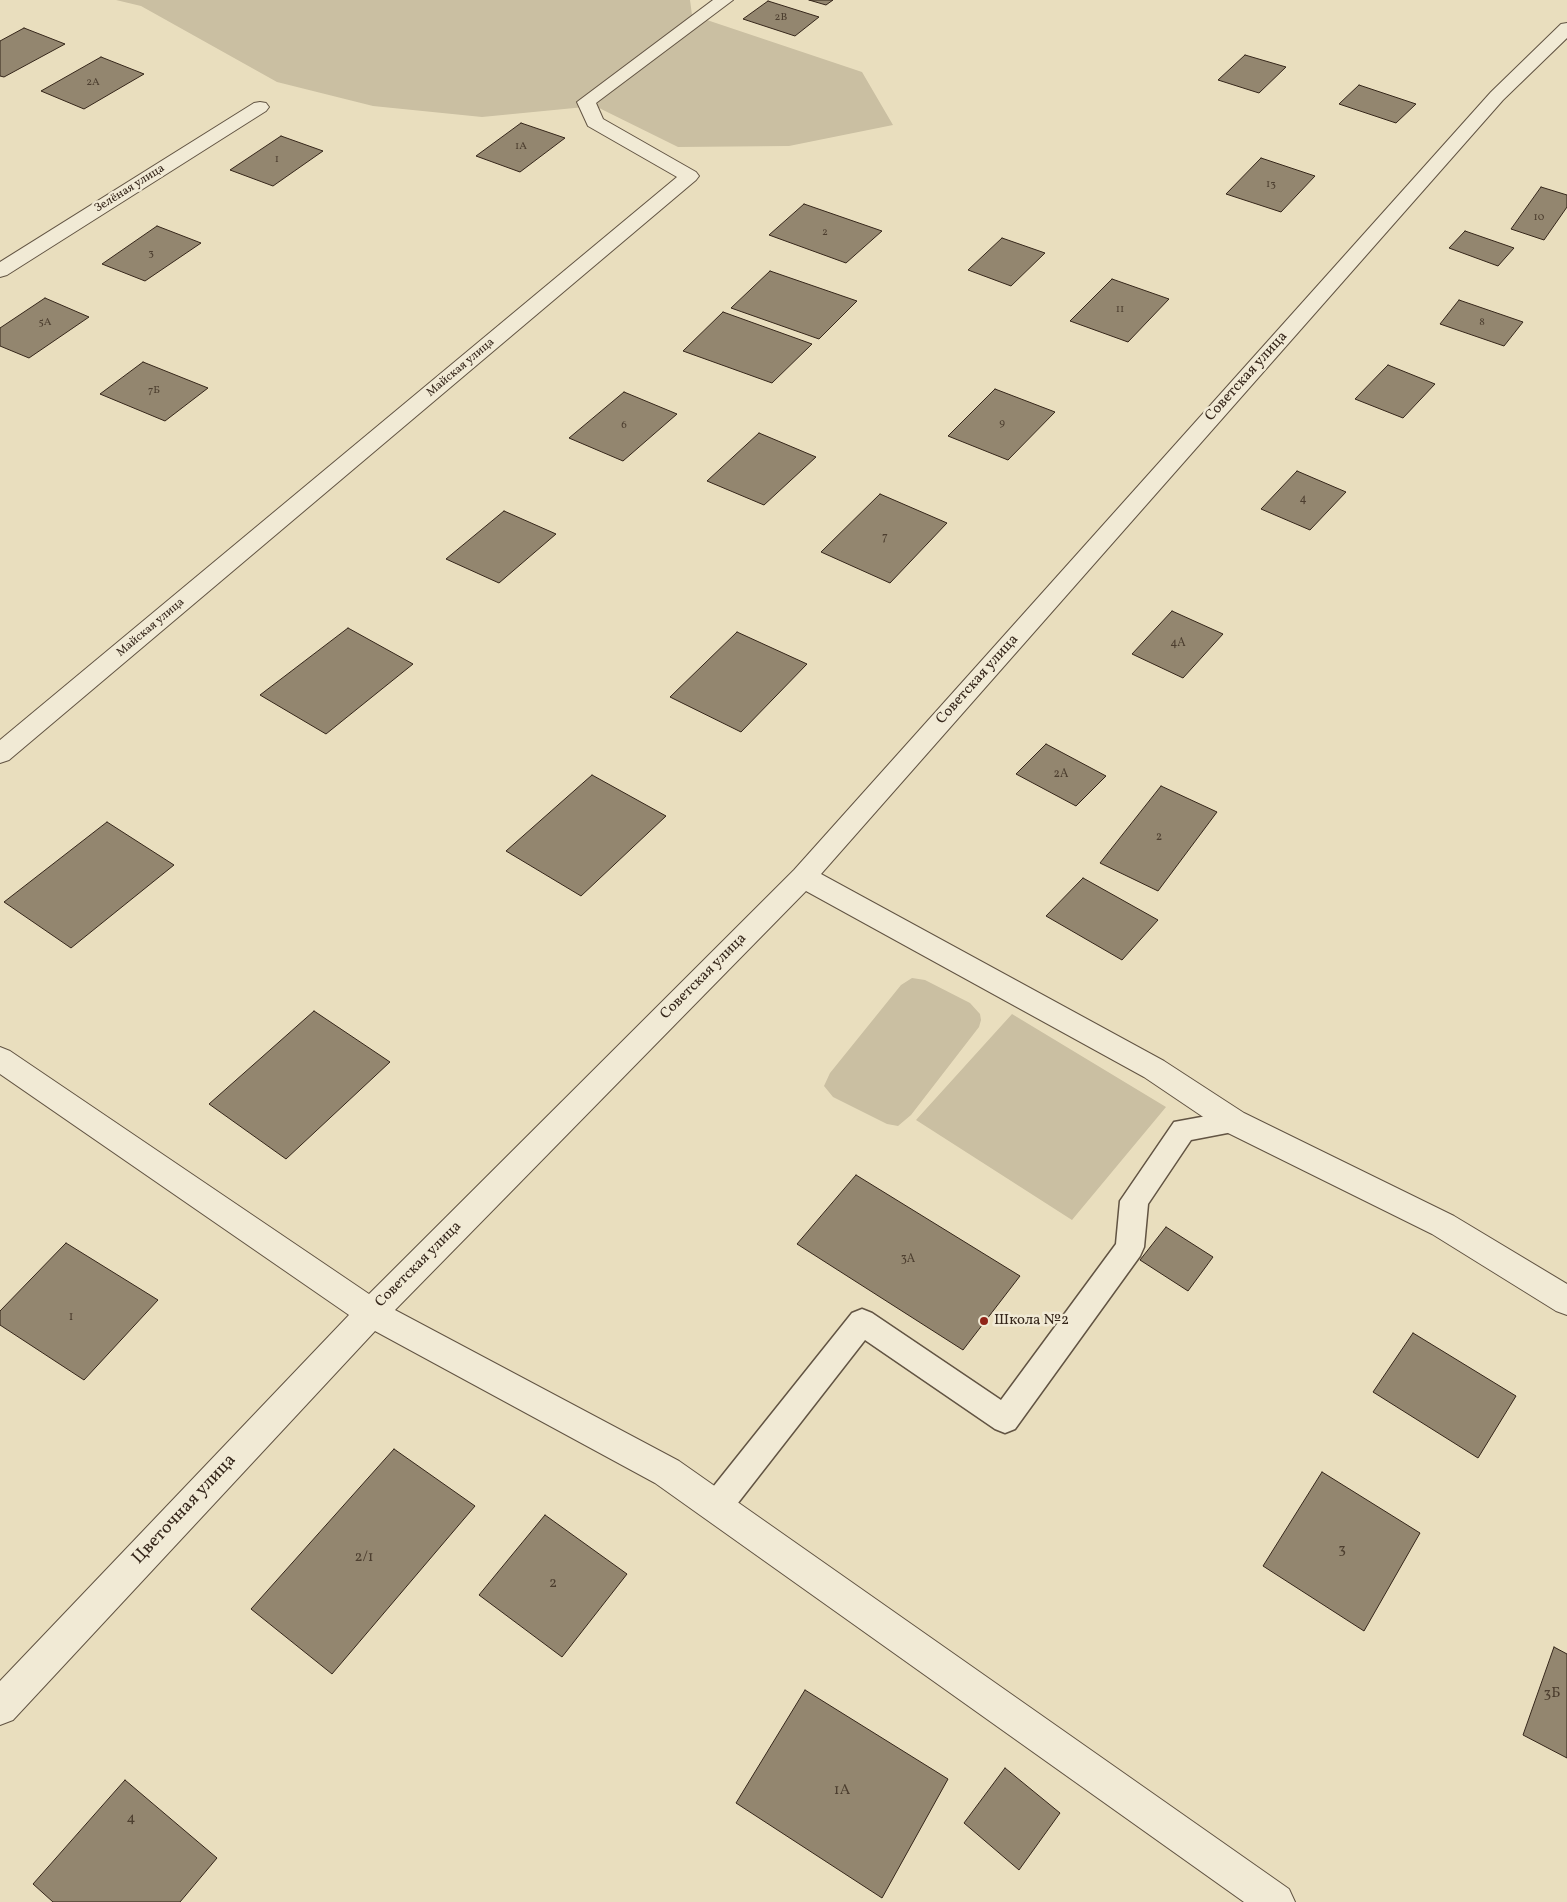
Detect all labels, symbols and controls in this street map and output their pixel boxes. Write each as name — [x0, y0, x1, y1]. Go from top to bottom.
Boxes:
house number: 2В — [775, 11, 787, 25]
house number: 2А — [86, 76, 100, 90]
house number: 1А — [515, 140, 527, 154]
house number: 1 — [275, 153, 279, 167]
street label: Зелёная улица — [92, 162, 168, 216]
house number: 13 — [1266, 178, 1276, 192]
house number: 10 — [1534, 211, 1544, 225]
house number: 2 — [822, 226, 828, 240]
house number: 3 — [148, 247, 154, 261]
house number: 11 — [1116, 303, 1124, 317]
house number: 5А — [38, 316, 52, 330]
house number: 8 — [1479, 316, 1485, 330]
street label: Советская улица — [1202, 328, 1292, 426]
street label: Майская улица — [424, 335, 498, 401]
house number: 7Б — [148, 384, 160, 398]
house number: 9 — [999, 417, 1005, 431]
house number: 6 — [621, 419, 627, 433]
house number: 4 — [1299, 493, 1307, 507]
house number: 7 — [882, 531, 888, 545]
street label: Майская улица — [114, 595, 188, 661]
street label: Советская улица — [933, 631, 1023, 729]
house number: 4А — [1170, 637, 1186, 651]
house number: 2А — [1054, 768, 1068, 782]
house number: 2 — [1156, 831, 1162, 845]
street label: Советская улица — [657, 930, 751, 1024]
street label: Советская улица — [372, 1218, 466, 1312]
house number: 3А — [901, 1253, 915, 1267]
house number: 1 — [69, 1311, 73, 1325]
place label: Школа №2 — [994, 1312, 1069, 1330]
marker: Школа №2 — [978, 1315, 990, 1327]
street label: Цветочная улица — [128, 1450, 242, 1570]
house number: 3 — [1338, 1541, 1346, 1559]
house number: 2/1 — [355, 1549, 373, 1567]
house number: 2 — [549, 1575, 557, 1593]
house number: 3Б — [1544, 1685, 1560, 1703]
house number: 1А — [834, 1782, 850, 1800]
house number: 4 — [127, 1810, 135, 1828]

